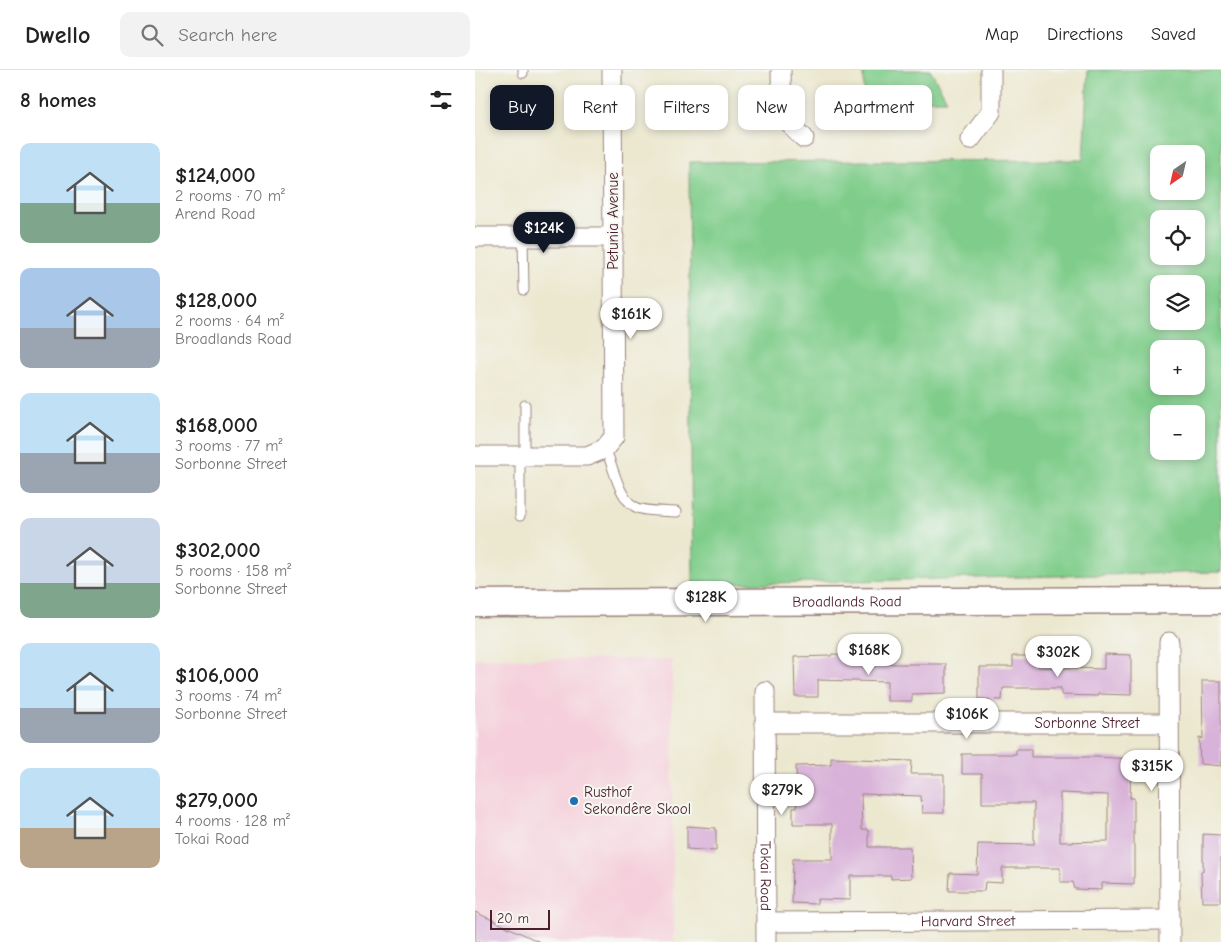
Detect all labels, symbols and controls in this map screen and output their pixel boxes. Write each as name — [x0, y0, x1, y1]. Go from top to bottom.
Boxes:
search box — [120, 12, 470, 57]
text: Dwello — [25, 21, 90, 49]
icon: search — [138, 21, 166, 49]
text: Search here — [178, 24, 277, 46]
text: Map — [985, 24, 1019, 45]
text: Directions — [1047, 24, 1123, 45]
text: Saved — [1151, 24, 1196, 45]
chip: Buy — [490, 85, 554, 130]
chip: Rent — [564, 85, 635, 130]
chip: Filters — [645, 85, 728, 130]
chip: New — [738, 85, 805, 130]
chip: Apartment — [815, 85, 932, 130]
icon: filters — [427, 86, 455, 114]
text: 8 homes — [20, 88, 96, 112]
north arrow — [1150, 145, 1205, 200]
map controls — [1150, 145, 1205, 460]
icon: home — [60, 163, 120, 223]
text: $124,000 — [175, 163, 256, 187]
street label: Petunia Avenue — [604, 172, 622, 270]
text: 2 rooms · 70 m² — [175, 187, 285, 205]
text: Arend Road — [175, 205, 256, 223]
button: locate — [1150, 210, 1205, 265]
pin: $124K — [509, 212, 579, 254]
text: $124K — [524, 219, 564, 237]
button: layers — [1150, 275, 1205, 330]
icon: home — [60, 288, 120, 348]
text: $128,000 — [175, 288, 257, 312]
pin: $161K — [596, 298, 666, 340]
text: $161K — [611, 305, 651, 323]
text: 2 rooms · 64 m² — [175, 312, 284, 330]
text: Broadlands Road — [175, 330, 292, 348]
button: + — [1150, 340, 1205, 395]
button: − — [1150, 405, 1205, 460]
icon: home — [60, 413, 120, 473]
text: $168,000 — [175, 413, 258, 437]
text: 3 rooms · 77 m² — [175, 437, 283, 455]
text: Sorbonne Street — [175, 455, 287, 473]
icon: home — [60, 538, 120, 598]
text: $302,000 — [175, 538, 261, 562]
text: 5 rooms · 158 m² — [175, 562, 291, 580]
text: Sorbonne Street — [175, 580, 287, 598]
pin: $128K — [671, 580, 741, 623]
text: $128K — [685, 588, 727, 606]
street label: Broadlands Road — [792, 592, 902, 611]
pin: $168K — [834, 634, 904, 676]
pin: $302K — [1023, 636, 1093, 678]
text: $168K — [848, 641, 890, 659]
text: $302K — [1036, 643, 1080, 661]
icon: home — [60, 663, 120, 723]
text: $106,000 — [175, 663, 259, 687]
text: 3 rooms · 74 m² — [175, 687, 281, 705]
pin: $106K — [932, 698, 1002, 740]
text: Sorbonne Street — [175, 705, 287, 723]
text: $106K — [946, 705, 988, 723]
street label: Sorbonne Street — [1035, 714, 1140, 732]
pin: $315K — [1117, 750, 1187, 792]
text: $315K — [1131, 757, 1173, 775]
pin: $279K — [747, 774, 817, 816]
text: $279K — [761, 781, 803, 799]
place label: Rusthof Sekondêre Skool — [584, 783, 691, 818]
icon: home — [60, 788, 120, 848]
text: $279,000 — [175, 788, 258, 812]
marker: Rusthof Sekondêre Skool — [568, 795, 580, 807]
text: 4 rooms · 128 m² — [175, 812, 290, 830]
text: Tokai Road — [175, 830, 250, 848]
street label: Tokai Road — [757, 841, 775, 911]
scale bar — [490, 907, 550, 930]
text: 20 m — [497, 910, 529, 927]
street label: Harvard Street — [921, 912, 1016, 930]

